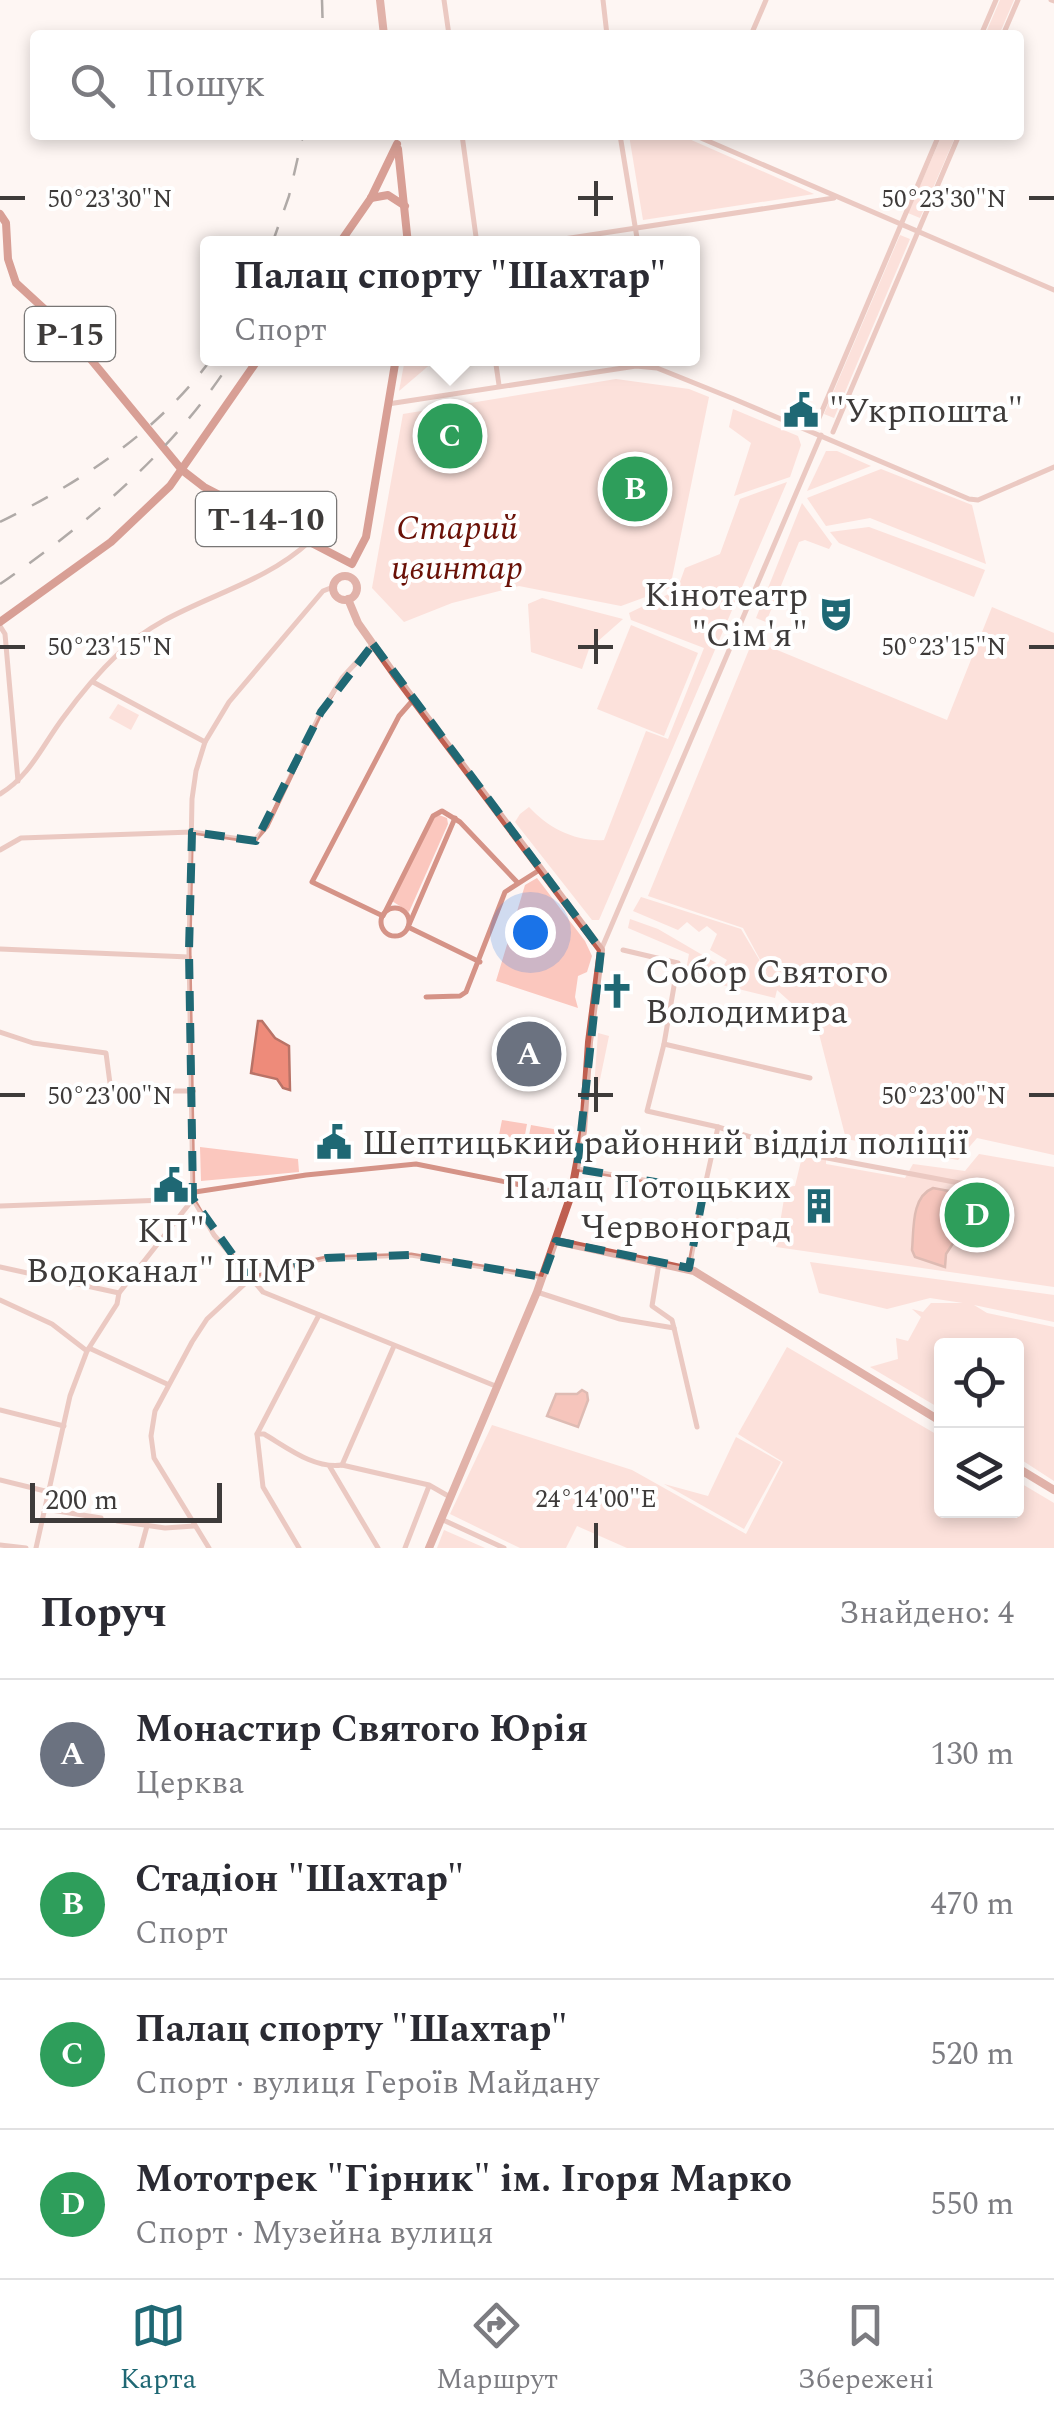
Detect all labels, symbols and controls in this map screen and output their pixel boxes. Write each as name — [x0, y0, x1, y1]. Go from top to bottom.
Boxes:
search box — [30, 30, 1024, 140]
text: Пошук — [145, 56, 265, 114]
icon: search — [65, 58, 120, 113]
text: 50°23'30"N — [48, 181, 172, 219]
text: 50°23'30"N — [882, 181, 1006, 219]
popup — [200, 236, 700, 366]
text: Палац спорту "Шахтар" — [234, 248, 666, 306]
text: Спорт — [234, 306, 327, 355]
road number: Р-15 — [25, 307, 115, 361]
place label: "Укрпошта" — [829, 385, 1023, 438]
public building icon: "Укрпошта" — [782, 391, 820, 429]
pin: C — [418, 398, 482, 474]
pin: B — [602, 452, 668, 526]
road number: Т-14-10 — [196, 492, 336, 546]
park label: Старий цвинтар — [391, 502, 523, 595]
place label: Кінотеатр "Сім'я" — [644, 569, 808, 662]
theatre icon: Кінотеатр "Сім'я" — [817, 595, 855, 633]
text: 50°23'15"N — [48, 629, 172, 667]
text: 50°23'15"N — [882, 629, 1006, 667]
your location — [505, 907, 556, 958]
place label: Собор Святого Володимира — [645, 946, 889, 1039]
church icon: Собор Святого Володимира — [598, 972, 636, 1010]
pin: A — [496, 1016, 562, 1092]
text: 50°23'00"N — [48, 1078, 172, 1116]
text: 50°23'00"N — [882, 1078, 1006, 1116]
place label: Шептицький районний відділ поліції — [362, 1117, 969, 1170]
public building icon: Шептицький районний відділ поліції — [315, 1123, 353, 1161]
place label: Палац Потоцьких Червоноград — [503, 1161, 791, 1254]
public building icon: КП" Водоканал" ШМР — [152, 1166, 190, 1204]
pin: D — [944, 1178, 1010, 1252]
building icon: Палац Потоцьких Червоноград — [800, 1187, 838, 1225]
place label: КП" Водоканал" ШМР — [26, 1205, 316, 1298]
map controls — [934, 1338, 1024, 1518]
button: locate — [934, 1338, 1024, 1428]
button: layers — [934, 1428, 1024, 1518]
scale bar — [30, 1478, 222, 1522]
text: 200 m — [45, 1479, 118, 1522]
text: 24°14'00"E — [535, 1481, 657, 1519]
text: Поруч — [40, 1582, 167, 1645]
text: Знайдено: 4 — [839, 1589, 1014, 1638]
text: Монастир Святого Юрія — [135, 1701, 588, 1759]
text: A — [60, 1730, 85, 1779]
text: 130 m — [930, 1730, 1014, 1779]
text: Церква — [135, 1759, 244, 1808]
text: Стадіон "Шахтар" — [135, 1851, 464, 1909]
text: B — [61, 1880, 84, 1929]
text: 470 m — [930, 1880, 1014, 1929]
text: Спорт — [135, 1909, 228, 1958]
text: Палац спорту "Шахтар" — [135, 2001, 567, 2059]
text: C — [61, 2030, 84, 2079]
text: 520 m — [930, 2030, 1014, 2079]
text: Спорт · вулиця Героїв Майдану — [135, 2059, 599, 2108]
text: Мототрек "Гірник" ім. Ігоря Марко — [135, 2151, 792, 2209]
text: D — [60, 2180, 85, 2229]
text: 550 m — [930, 2180, 1014, 2229]
text: Спорт · Музейна вулиця — [135, 2209, 494, 2258]
tab: Карта — [120, 2298, 196, 2401]
tab: Маршрут — [436, 2298, 558, 2401]
tab: Збережені — [798, 2298, 934, 2401]

